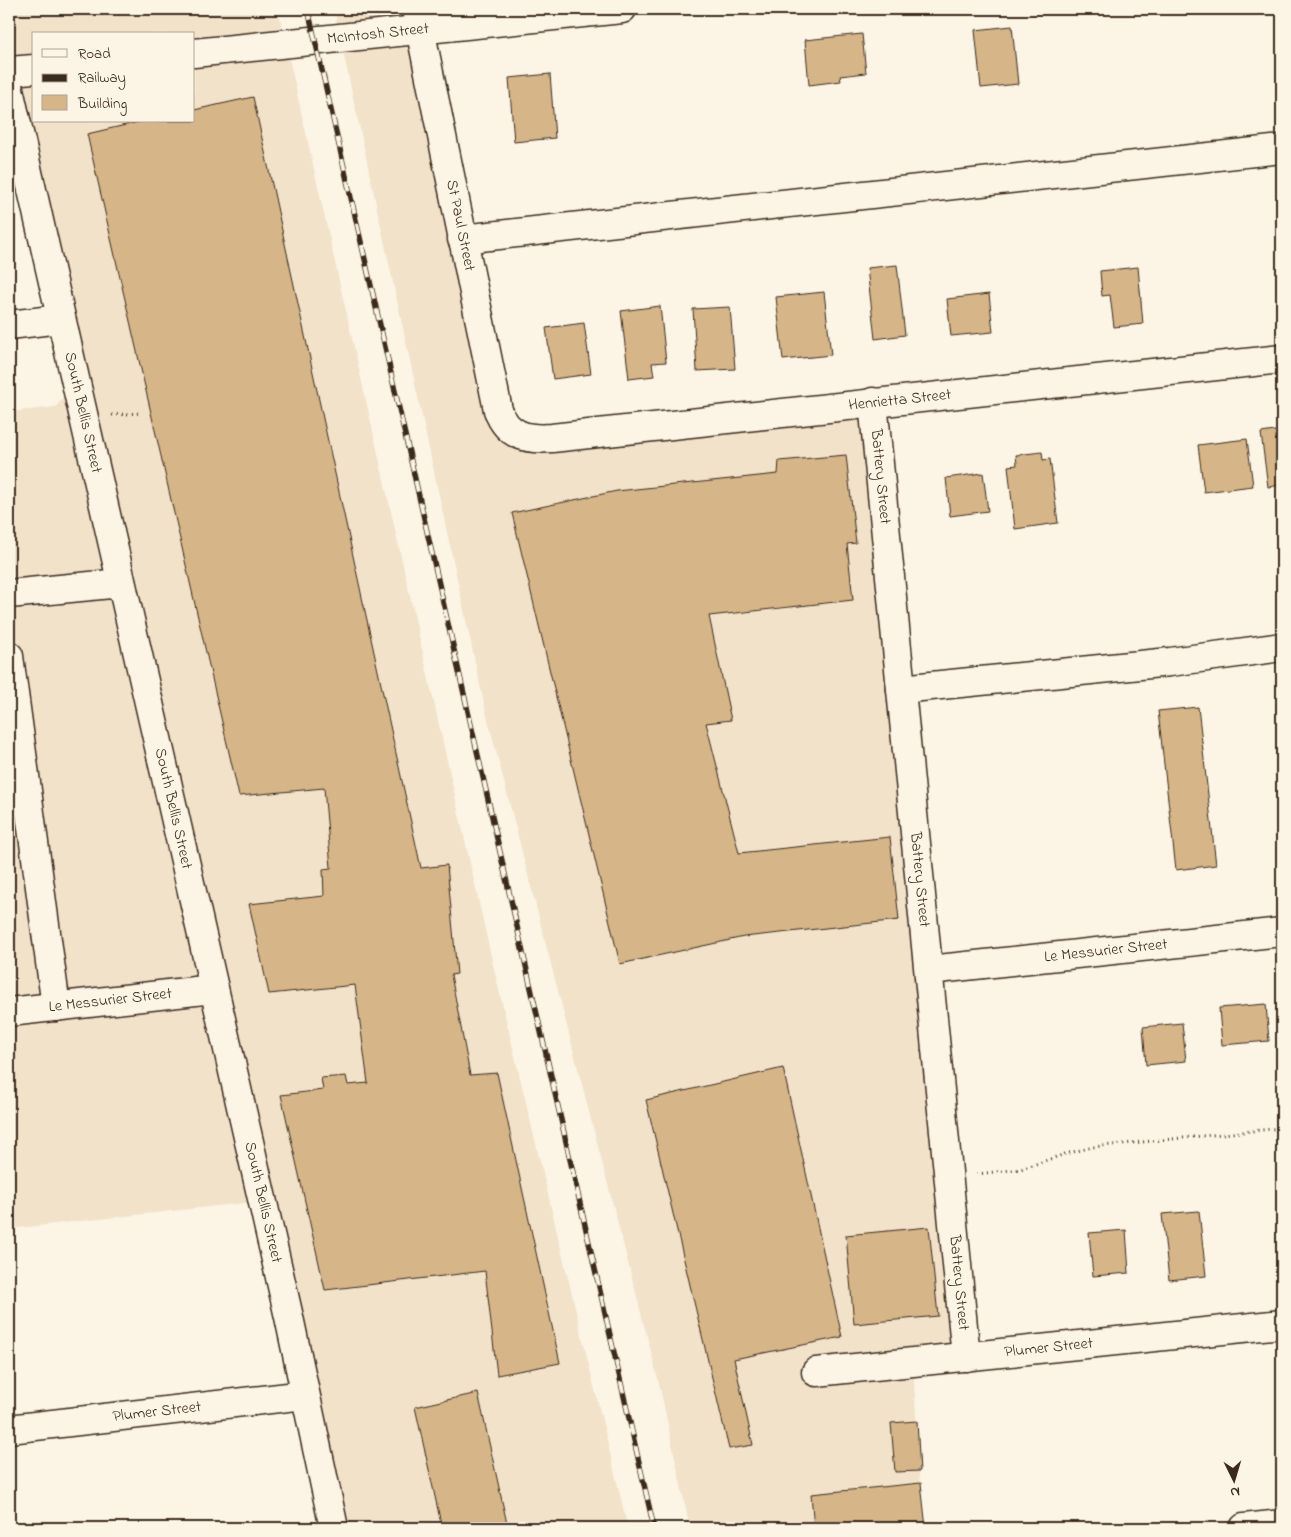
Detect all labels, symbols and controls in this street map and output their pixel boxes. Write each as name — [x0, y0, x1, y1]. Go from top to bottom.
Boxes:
street label: McIntosh Street — [326, 17, 431, 51]
legend — [32, 32, 195, 122]
text: Road — [78, 43, 111, 65]
text: Railway — [78, 67, 126, 90]
text: Building — [77, 93, 127, 116]
street label: St Paul Street — [439, 178, 481, 274]
street label: South Bellis Street — [57, 350, 108, 476]
street label: Henrietta Street — [847, 383, 953, 418]
street label: Battery Street — [864, 427, 897, 526]
street label: South Bellis Street — [148, 746, 199, 872]
street label: Battery Street — [903, 830, 936, 929]
street label: Le Messurier Street — [1043, 932, 1169, 970]
street label: Le Messurier Street — [47, 982, 174, 1019]
street label: South Bellis Street — [237, 1140, 288, 1266]
street label: Battery Street — [942, 1233, 975, 1332]
street label: Plumer Street — [1003, 1331, 1095, 1365]
street label: Plumer Street — [111, 1395, 203, 1429]
north arrow — [1208, 1454, 1258, 1504]
text: N — [1229, 1481, 1241, 1502]

